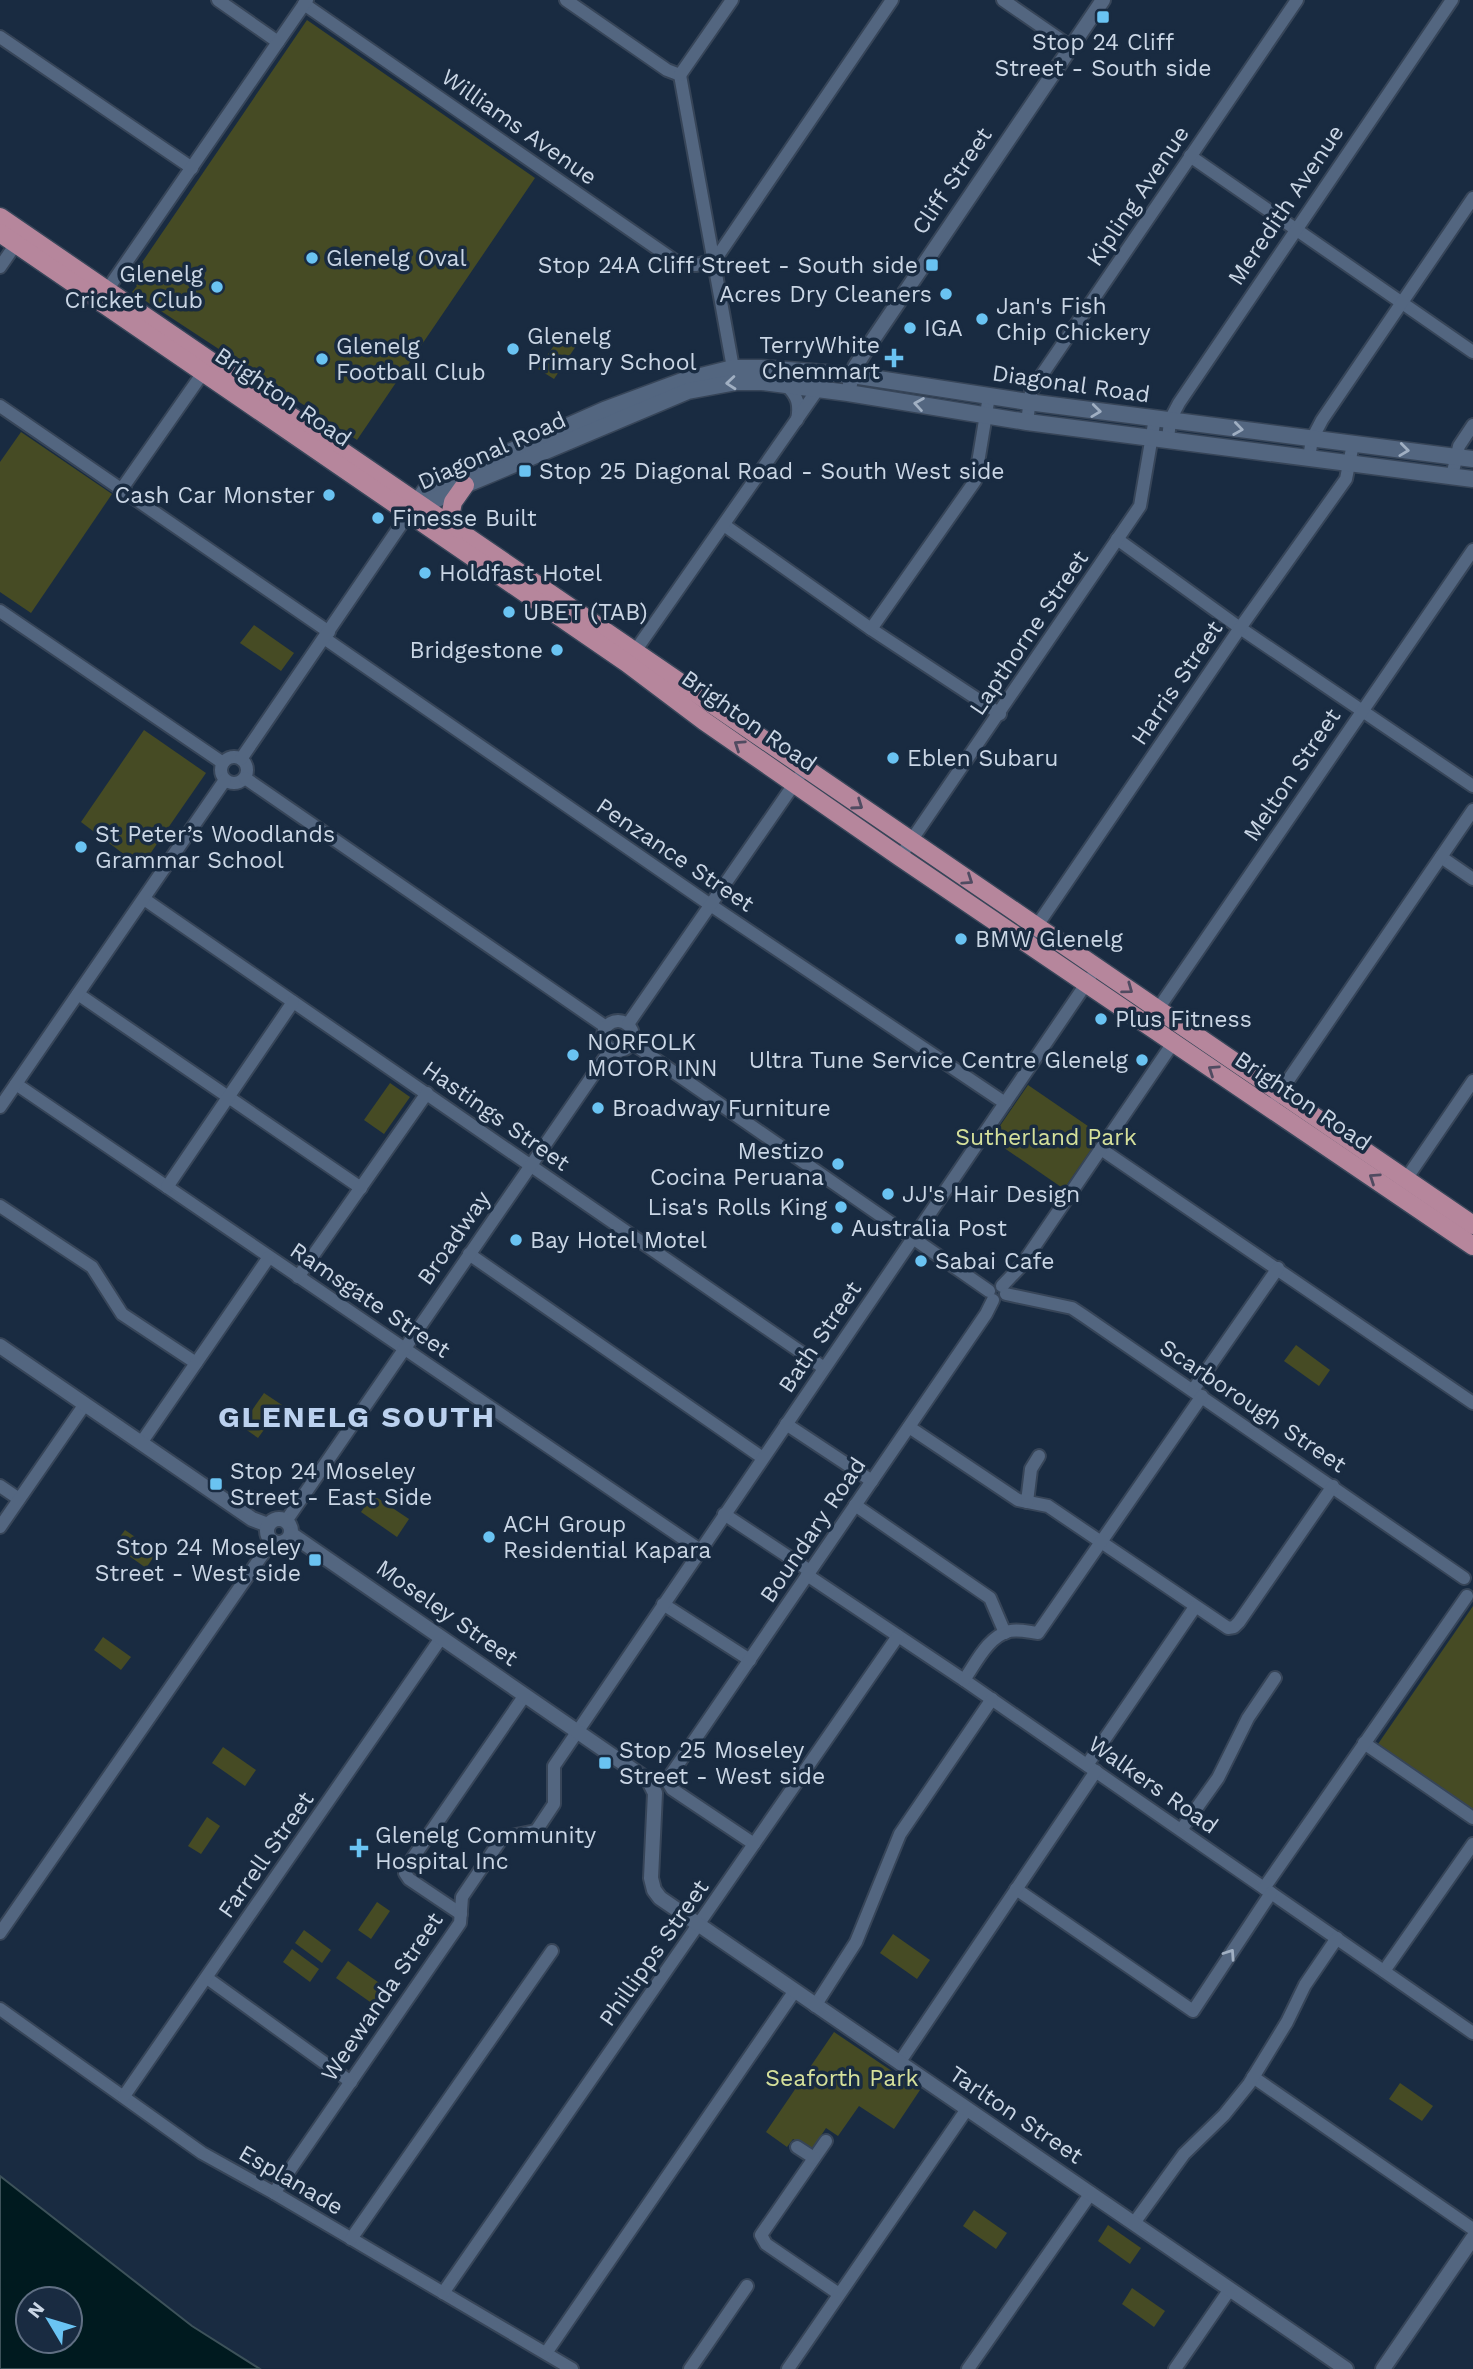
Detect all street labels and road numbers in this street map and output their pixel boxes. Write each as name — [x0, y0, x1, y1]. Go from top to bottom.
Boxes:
street label: Williams Avenue — [436, 63, 602, 191]
street label: Meredith Avenue — [1222, 120, 1350, 290]
street label: Kipling Avenue — [1081, 121, 1195, 271]
street label: Cliff Street — [906, 122, 998, 240]
street label: Brighton Road — [210, 341, 356, 453]
street label: Diagonal Road — [990, 360, 1152, 408]
street label: Diagonal Road — [414, 406, 570, 496]
street label: Lapthorne Street — [964, 545, 1094, 720]
street label: Harris Street — [1126, 616, 1229, 750]
street label: Brighton Road — [676, 664, 822, 778]
street label: Melton Street — [1238, 703, 1346, 846]
street label: Penzance Street — [591, 792, 759, 918]
street label: Brighton Road — [1230, 1045, 1376, 1157]
street label: Hastings Street — [417, 1055, 575, 1177]
street label: Broadway — [412, 1186, 496, 1290]
street label: Ramsgate Street — [285, 1236, 455, 1364]
street label: Bath Street — [773, 1276, 867, 1398]
street label: Scarborough Street — [1155, 1334, 1352, 1479]
street label: Boundary Road — [754, 1452, 872, 1608]
street label: Moseley Street — [371, 1554, 523, 1672]
street label: Walkers Road — [1083, 1730, 1223, 1840]
street label: Farrell Street — [213, 1786, 320, 1923]
street label: Phillipps Street — [593, 1874, 715, 2031]
street label: Weewanda Street — [316, 1907, 449, 2087]
street label: Tarlton Street — [944, 2060, 1088, 2170]
street label: Esplanade — [234, 2139, 348, 2221]

